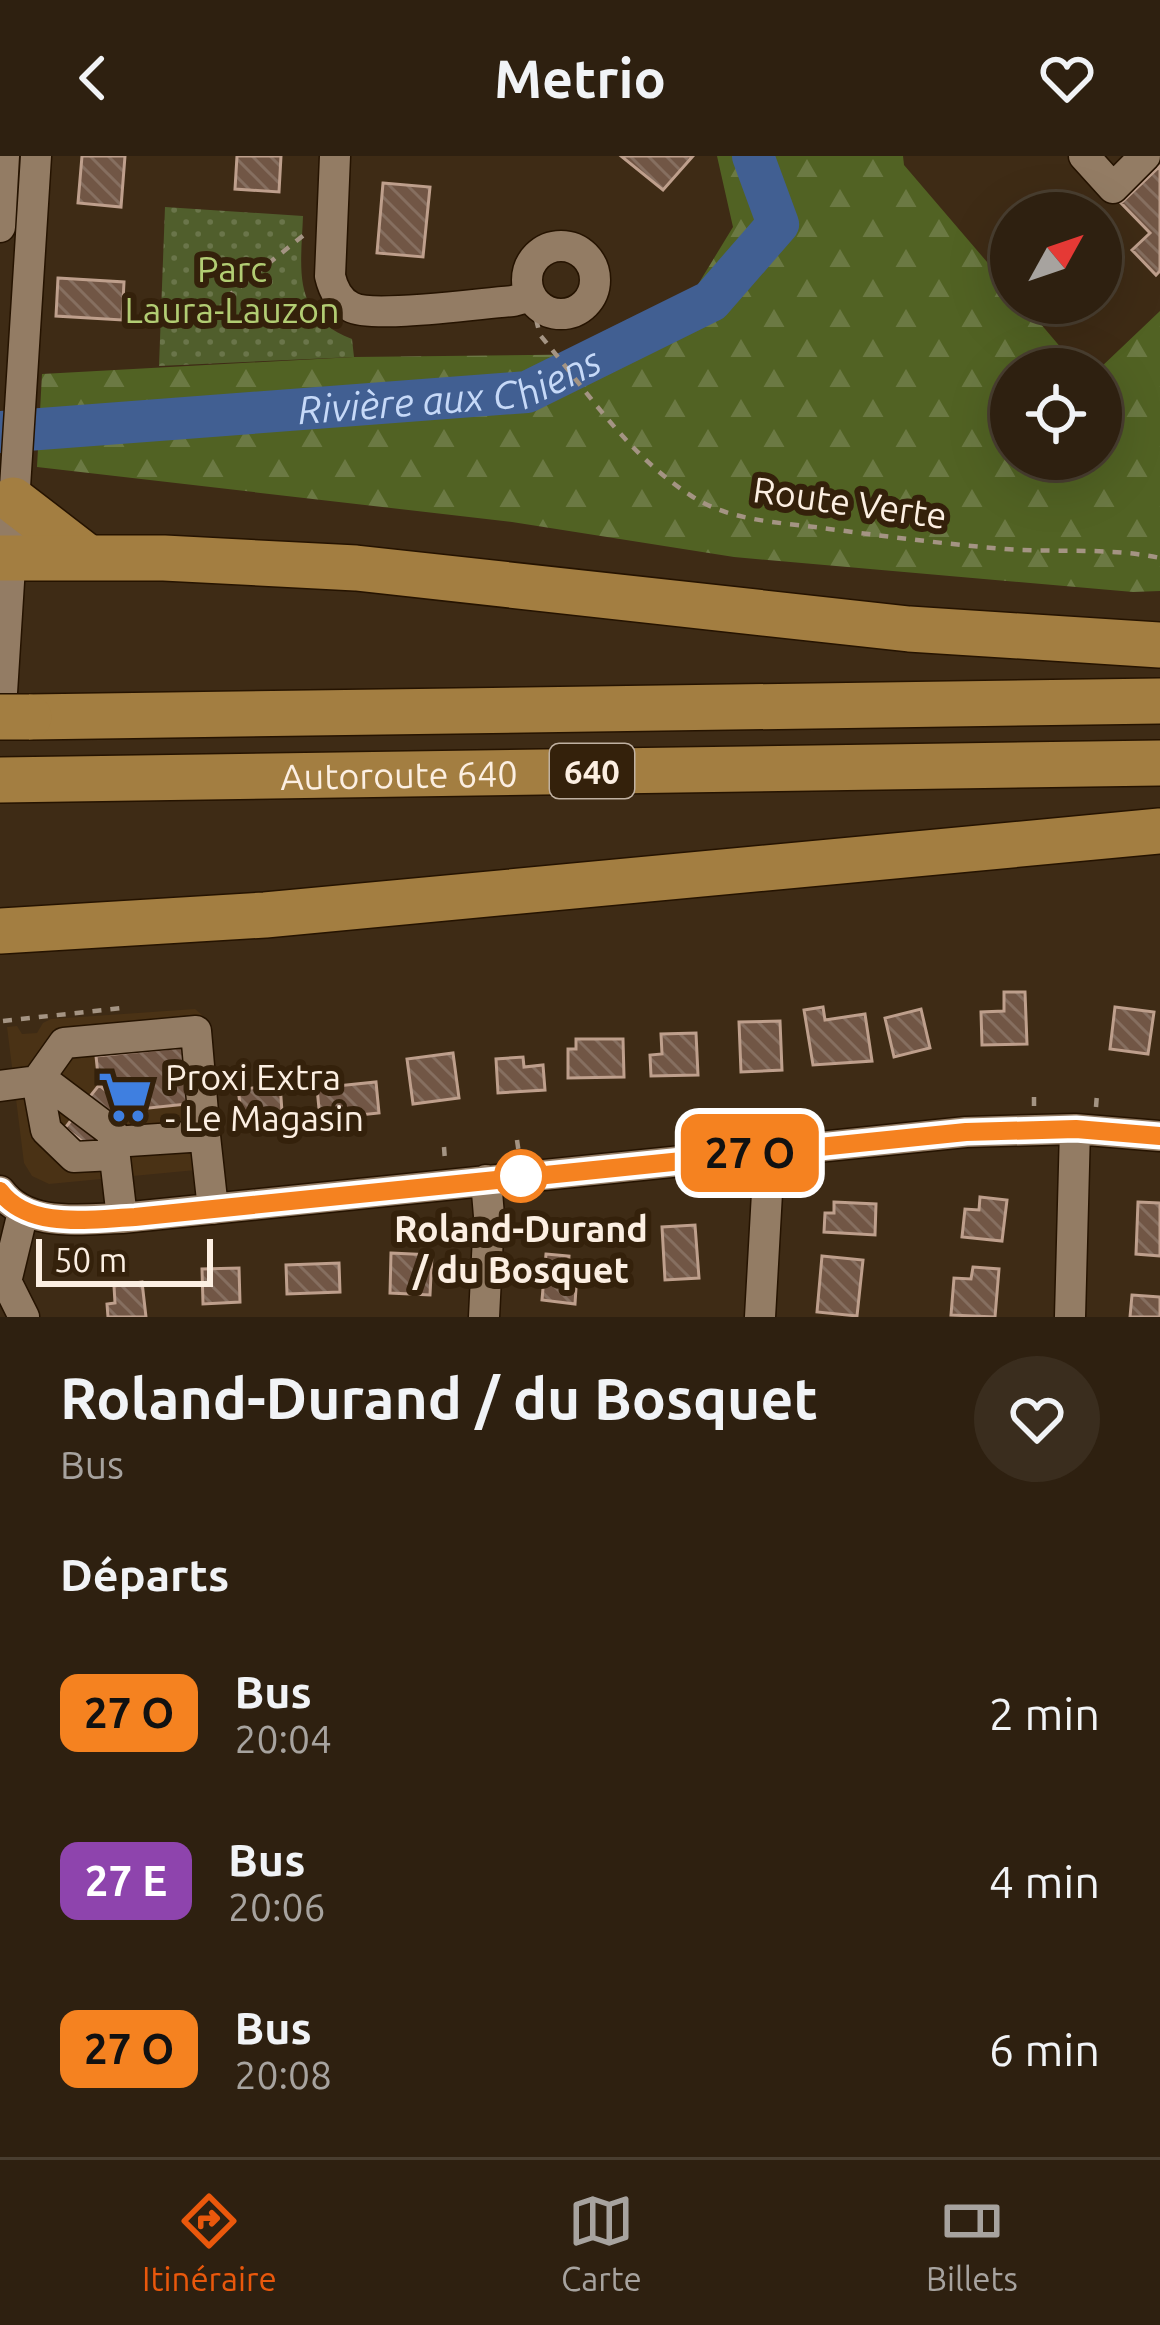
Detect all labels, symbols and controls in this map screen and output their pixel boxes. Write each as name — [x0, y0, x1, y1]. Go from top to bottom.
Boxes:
icon: back — [60, 45, 126, 111]
icon: heart — [1034, 45, 1100, 111]
text: Metrio — [494, 48, 666, 108]
north arrow — [990, 192, 1122, 324]
map controls — [990, 192, 1122, 480]
park label: Parc Laura-Lauzon — [124, 248, 340, 330]
water label: Rivière aux Chiens — [296, 338, 607, 431]
button: locate — [990, 348, 1122, 480]
street label: Route Verte — [750, 468, 950, 536]
road number: 640 — [550, 744, 634, 798]
street label: Autoroute 640 — [280, 752, 518, 796]
place label: Proxi Extra - Le Magasin — [165, 1056, 364, 1138]
supermarket icon: Proxi Extra - Le Magasin — [96, 1068, 154, 1126]
line badge: 27 O — [666, 1114, 834, 1192]
text: 27 O — [705, 1129, 795, 1176]
marker: Roland-Durand / du Bosquet — [496, 1151, 546, 1201]
place label: Roland-Durand / du Bosquet — [394, 1208, 648, 1290]
scale bar — [36, 1233, 213, 1286]
text: 50 m — [54, 1241, 127, 1278]
button: heart — [974, 1356, 1100, 1482]
text: Roland-Durand / du Bosquet — [60, 1366, 818, 1430]
text: Bus — [60, 1443, 124, 1486]
text: Départs — [60, 1549, 229, 1600]
text: Bus — [234, 1666, 312, 1717]
text: 2 min — [989, 1688, 1100, 1739]
text: 27 O — [84, 1689, 174, 1736]
text: 20:04 — [234, 1717, 332, 1760]
text: Bus — [228, 1834, 305, 1885]
text: 4 min — [989, 1856, 1100, 1907]
text: 27 E — [85, 1857, 167, 1904]
text: 20:06 — [228, 1885, 326, 1928]
text: Bus — [234, 2002, 312, 2053]
text: 6 min — [989, 2024, 1100, 2075]
text: 27 O — [84, 2025, 174, 2072]
text: 20:08 — [234, 2053, 332, 2096]
tab: Itinéraire — [142, 2188, 277, 2297]
tab: Carte — [561, 2188, 642, 2297]
tab: Billets — [926, 2188, 1018, 2297]

